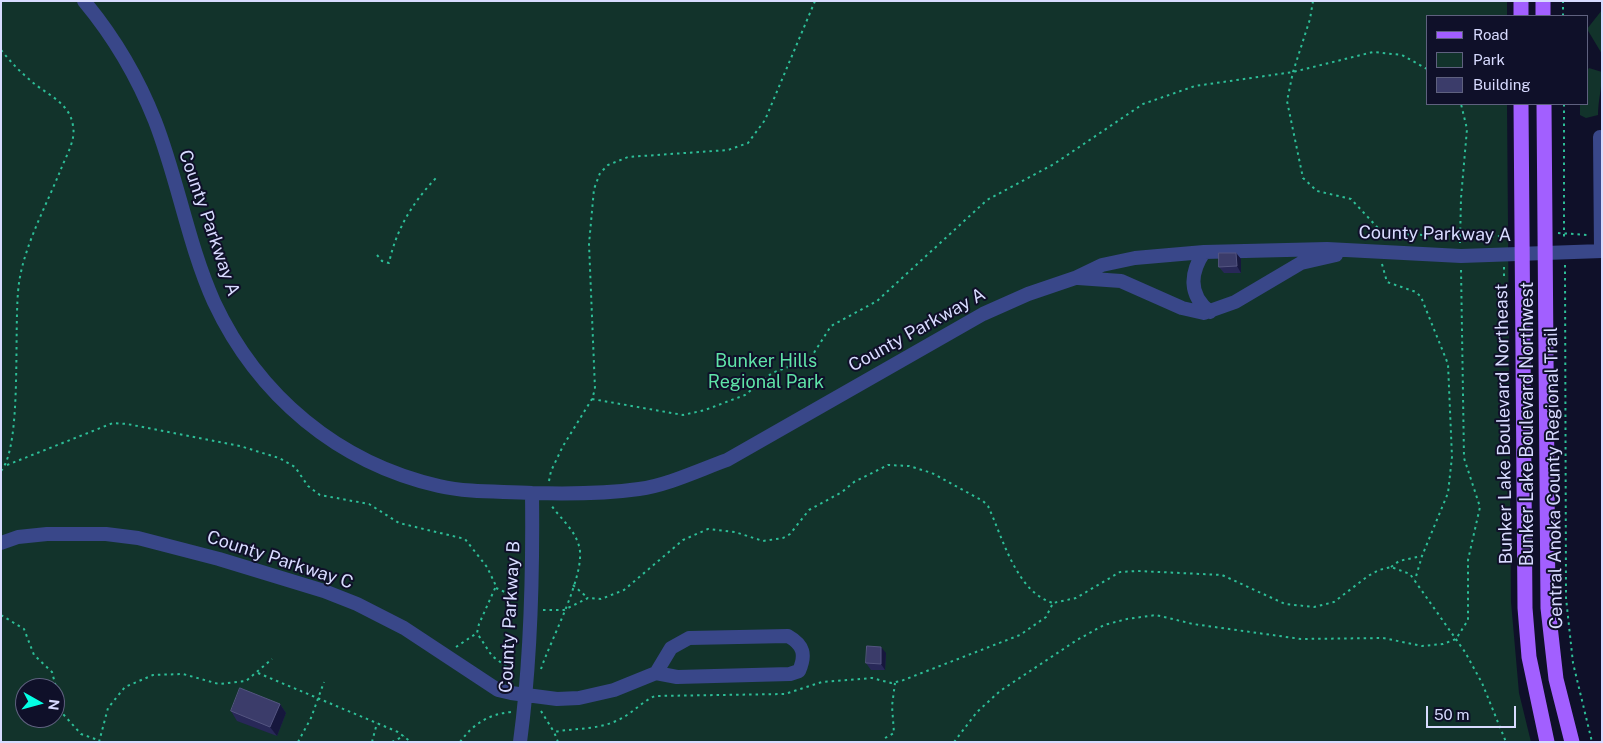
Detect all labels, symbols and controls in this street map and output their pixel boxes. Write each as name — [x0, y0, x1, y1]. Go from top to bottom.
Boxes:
legend — [1426, 15, 1588, 105]
text: Road — [1473, 26, 1509, 43]
text: Park — [1473, 51, 1505, 68]
text: Building — [1473, 76, 1531, 93]
street label: County Parkway A — [174, 147, 244, 299]
street label: County Parkway A — [1358, 222, 1512, 246]
street label: Bunker Lake Boulevard Northwest — [1516, 282, 1538, 566]
street label: County Parkway A — [845, 283, 989, 377]
street label: Bunker Lake Boulevard Northeast — [1491, 283, 1517, 565]
street label: Central Anoka County Regional Trail — [1541, 327, 1567, 629]
park label: Bunker Hills Regional Park — [708, 350, 824, 392]
street label: County Parkway C — [204, 526, 356, 594]
street label: County Parkway B — [495, 540, 525, 694]
north arrow — [15, 678, 65, 728]
scale bar — [1428, 696, 1518, 728]
text: N — [45, 698, 63, 711]
text: 50 m — [1434, 706, 1469, 723]

